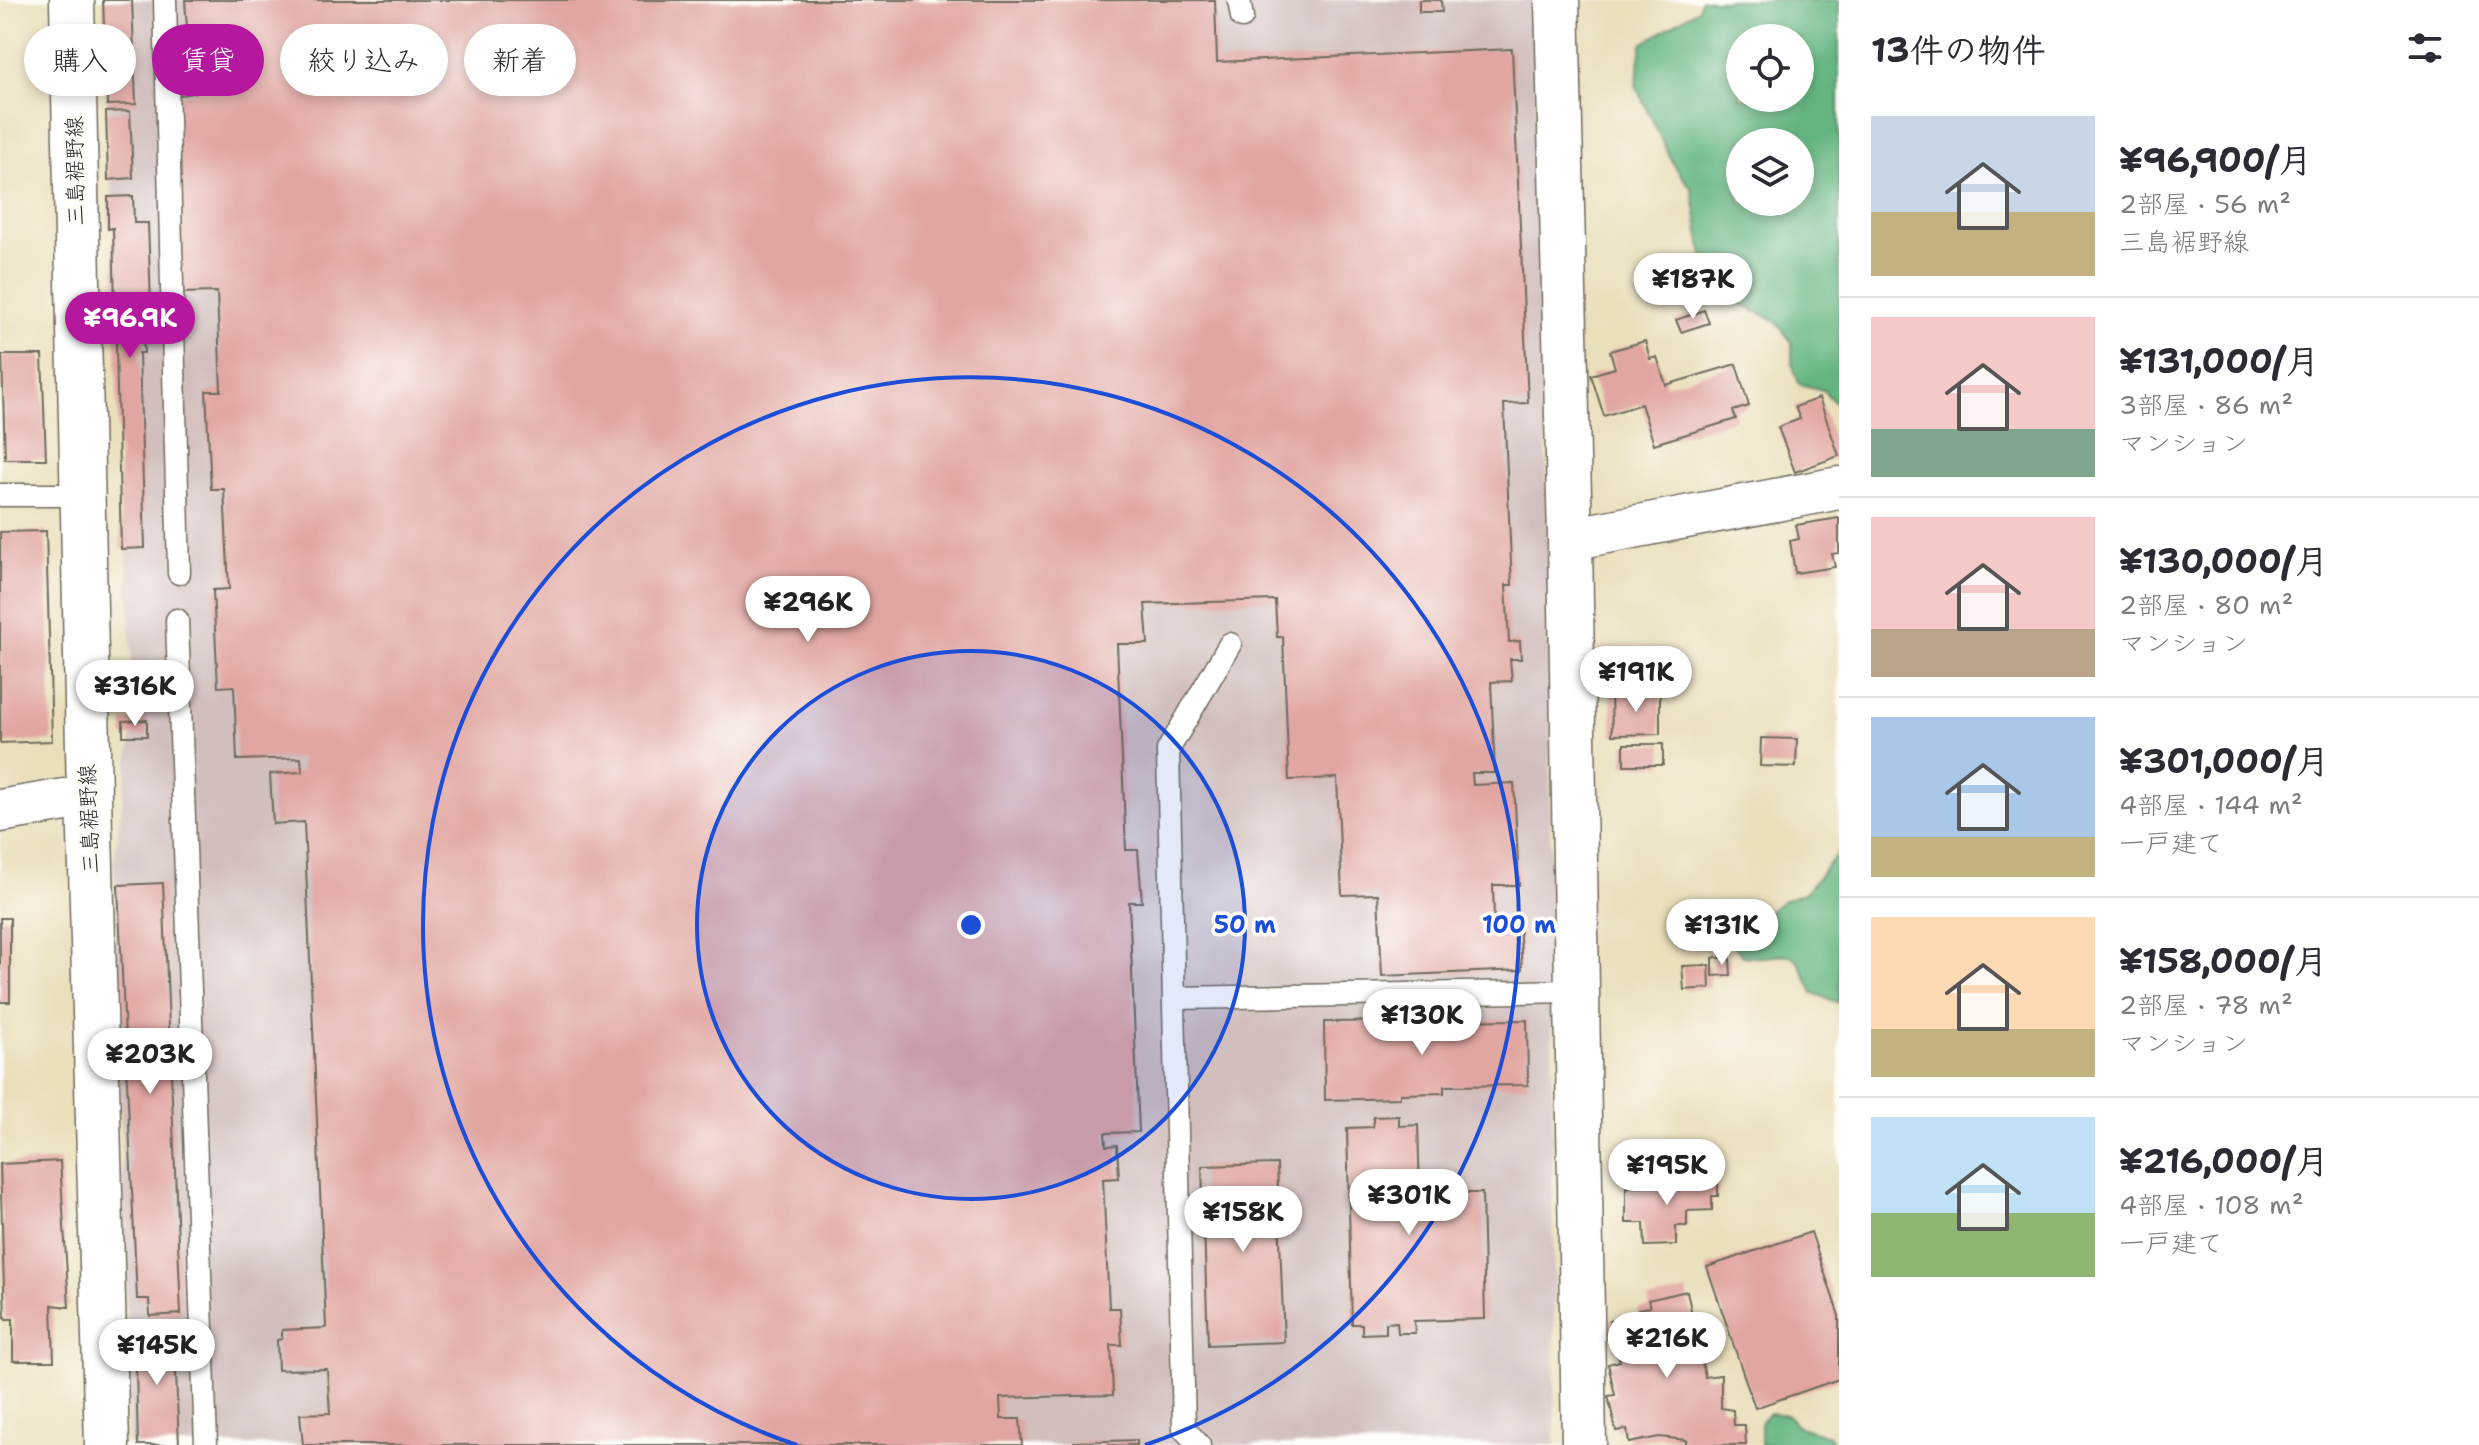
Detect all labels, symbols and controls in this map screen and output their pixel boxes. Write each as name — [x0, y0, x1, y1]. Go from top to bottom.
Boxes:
chip: 購入 — [24, 24, 136, 96]
chip: 賃貸 — [152, 24, 264, 96]
chip: 絞り込み — [280, 24, 448, 96]
chip: 新着 — [464, 24, 576, 96]
map controls — [1726, 24, 1814, 216]
button: locate — [1726, 24, 1814, 112]
icon: filters — [2403, 26, 2447, 70]
text: 13件の物件 — [1871, 27, 2046, 73]
street label: 三島裾野線 — [60, 116, 90, 226]
button: layers — [1726, 128, 1814, 216]
text: ¥96,900/月 — [2119, 137, 2312, 183]
icon: home — [1935, 148, 2031, 244]
text: 2部屋 · 56 m² — [2119, 186, 2291, 221]
text: 三島裾野線 — [2119, 224, 2249, 259]
pin: ¥187K — [1637, 253, 1749, 321]
text: ¥187K — [1651, 261, 1735, 296]
pin: ¥96.9K — [65, 292, 195, 360]
text: ¥96.9K — [83, 300, 177, 335]
text: ¥131,000/月 — [2119, 338, 2319, 384]
icon: home — [1935, 349, 2031, 445]
text: 3部屋 · 86 m² — [2119, 387, 2293, 422]
text: マンション — [2119, 425, 2248, 460]
text: ¥130,000/月 — [2119, 538, 2329, 584]
icon: home — [1935, 549, 2031, 645]
pin: ¥296K — [752, 576, 864, 644]
text: ¥296K — [763, 584, 853, 619]
text: 2部屋 · 80 m² — [2119, 587, 2293, 622]
text: マンション — [2119, 625, 2248, 660]
pin: ¥191K — [1580, 646, 1692, 714]
text: ¥191K — [1598, 654, 1674, 689]
pin: ¥316K — [79, 660, 191, 728]
text: ¥316K — [94, 668, 176, 703]
text: ¥301,000/月 — [2119, 738, 2330, 784]
icon: home — [1935, 749, 2031, 845]
street label: 三島裾野線 — [73, 764, 105, 874]
text: 4部屋 · 144 m² — [2119, 787, 2303, 822]
text: 一戸建て — [2119, 825, 2223, 860]
pin: ¥131K — [1666, 899, 1778, 967]
text: ¥131K — [1684, 907, 1760, 942]
text: 50 m — [1214, 909, 1276, 941]
text: 100 m — [1482, 909, 1556, 941]
centre of rings — [957, 911, 985, 939]
text: ¥158,000/月 — [2119, 938, 2328, 984]
icon: home — [1935, 949, 2031, 1045]
text: 2部屋 · 78 m² — [2119, 987, 2293, 1022]
pin: ¥130K — [1366, 989, 1478, 1057]
text: ¥130K — [1381, 997, 1463, 1032]
text: マンション — [2119, 1025, 2248, 1060]
pin: ¥203K — [94, 1028, 206, 1096]
text: ¥203K — [105, 1036, 195, 1071]
text: ¥216,000/月 — [2119, 1138, 2329, 1184]
pin: ¥195K — [1611, 1139, 1723, 1207]
text: ¥195K — [1626, 1147, 1708, 1182]
icon: home — [1935, 1149, 2031, 1245]
pin: ¥301K — [1353, 1169, 1465, 1237]
text: ¥301K — [1367, 1177, 1451, 1212]
pin: ¥158K — [1187, 1186, 1299, 1254]
text: 4部屋 · 108 m² — [2119, 1187, 2304, 1222]
text: ¥158K — [1202, 1194, 1284, 1229]
text: 一戸建て — [2119, 1225, 2223, 1260]
pin: ¥216K — [1611, 1312, 1723, 1380]
pin: ¥145K — [101, 1319, 213, 1387]
text: ¥216K — [1626, 1320, 1708, 1355]
text: ¥145K — [117, 1327, 197, 1362]

